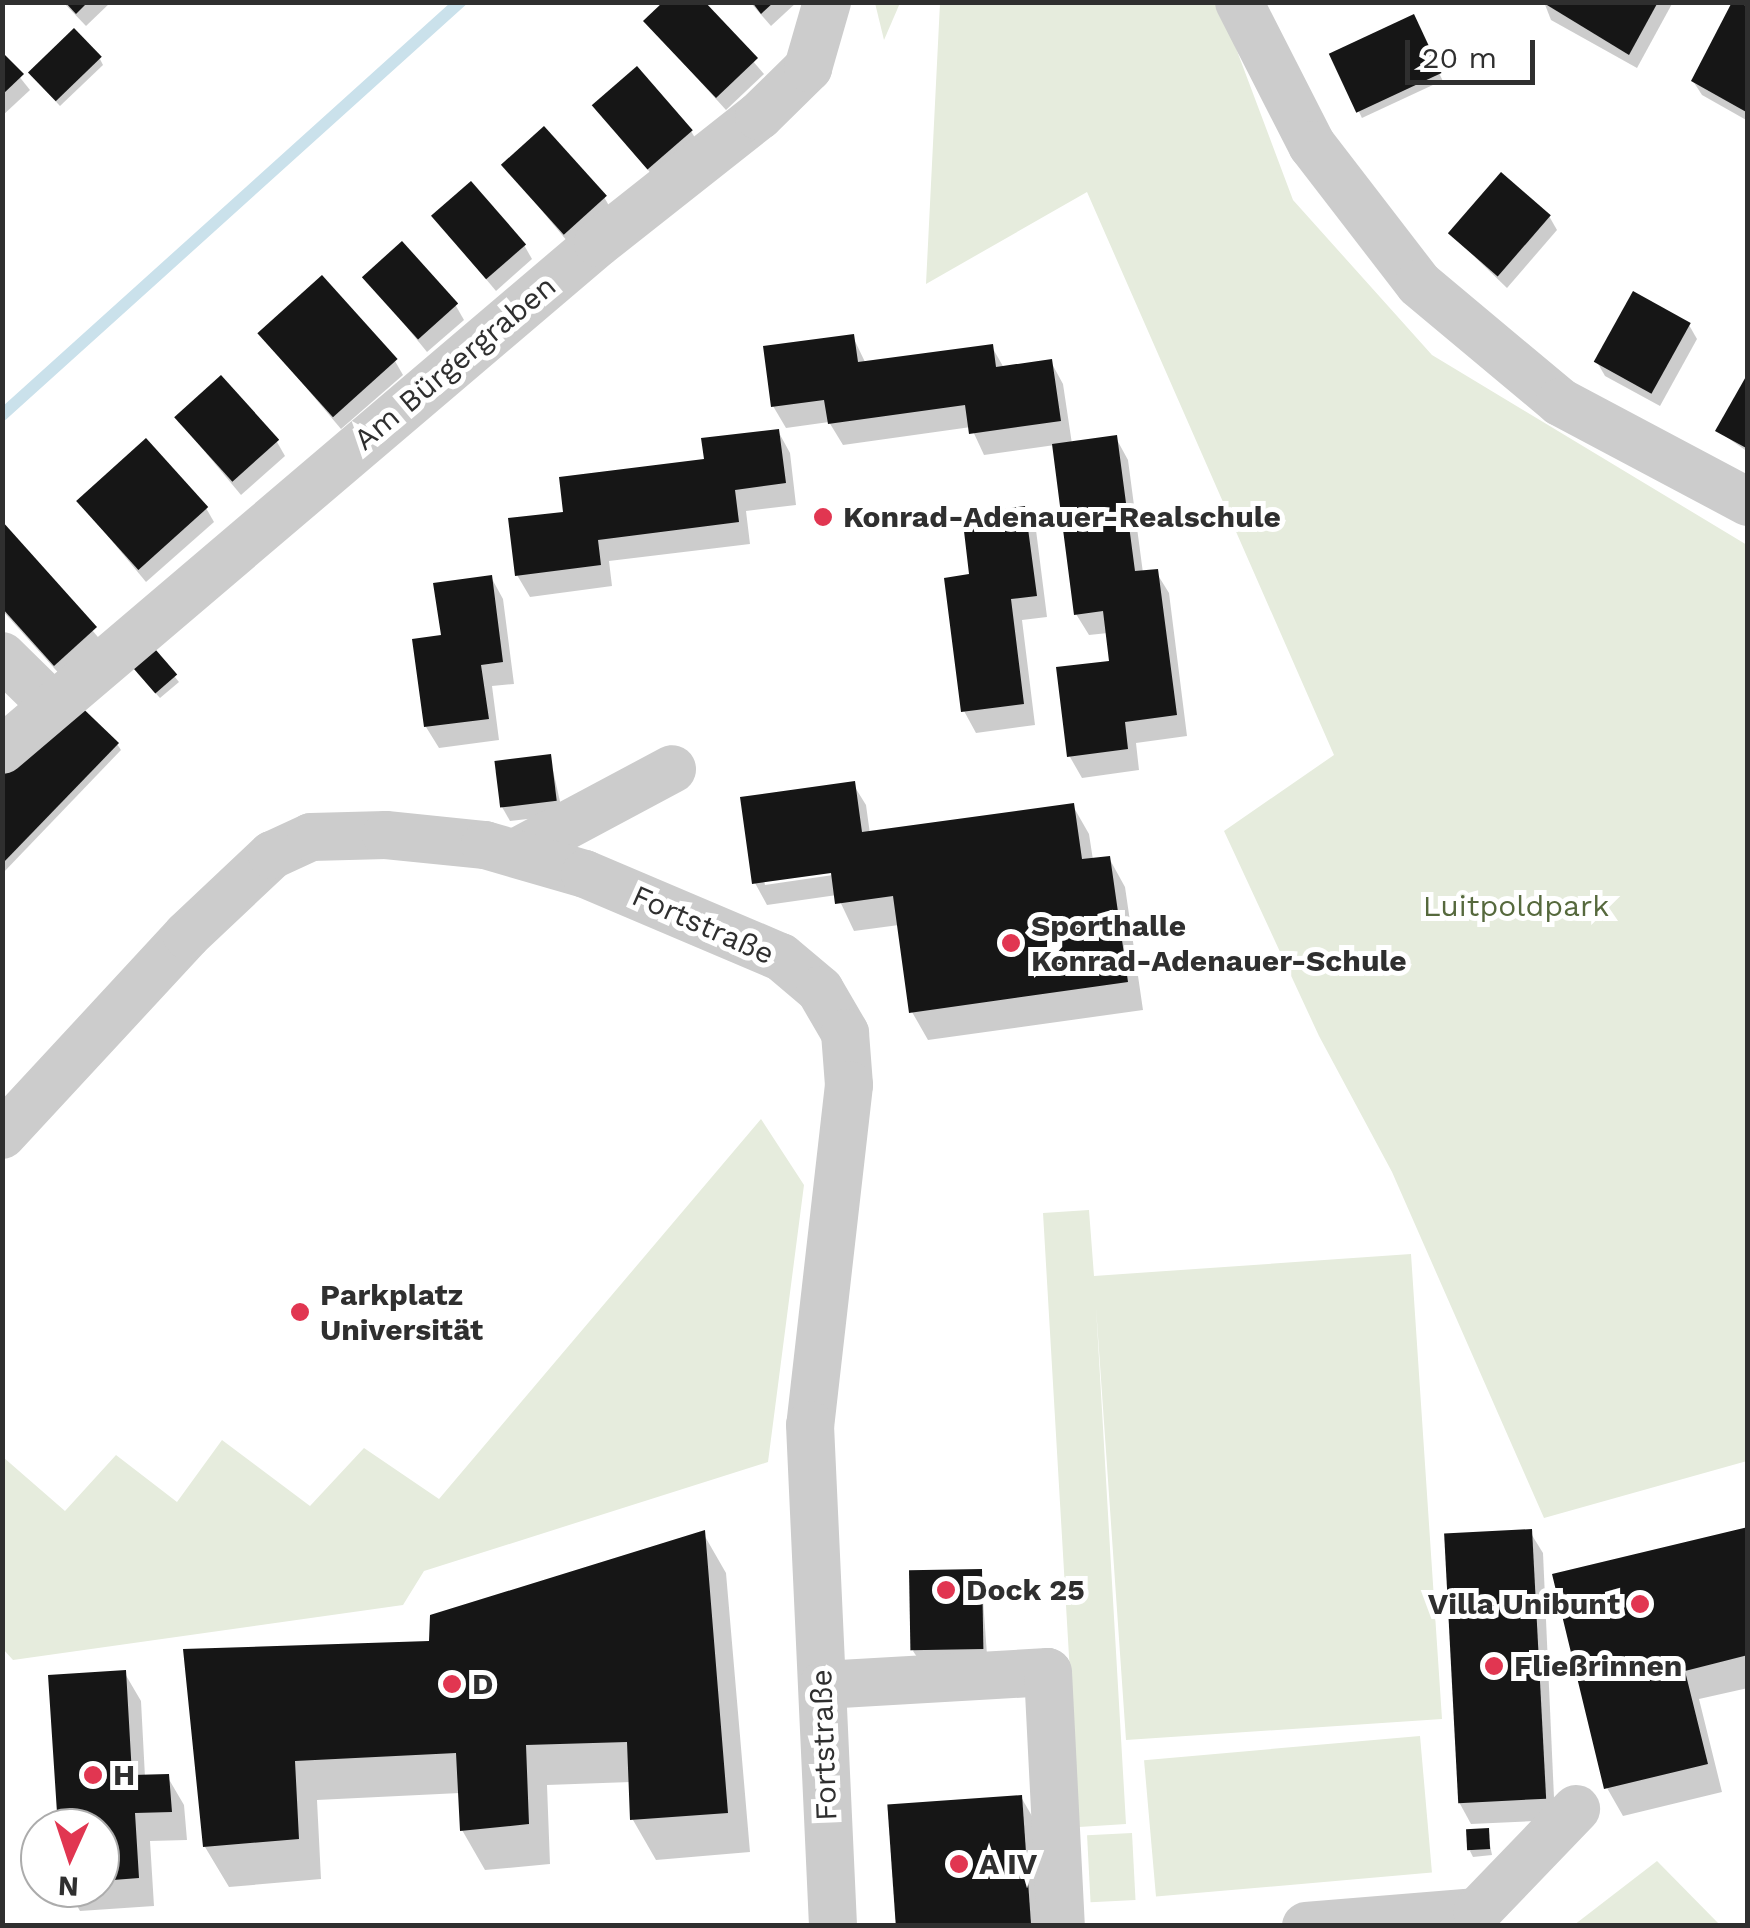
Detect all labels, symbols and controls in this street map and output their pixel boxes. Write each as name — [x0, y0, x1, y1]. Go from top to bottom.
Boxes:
scale bar — [1410, 20, 1540, 82]
text: 20 m — [1422, 40, 1497, 75]
street label: Am Bürgergraben — [347, 268, 563, 458]
place label: Konrad-Adenauer-Realschule — [843, 499, 1281, 535]
marker: Konrad-Adenauer-Realschule — [812, 506, 834, 528]
street label: Fortstraße — [626, 878, 780, 972]
park label: Luitpoldpark — [1423, 888, 1609, 924]
place label: Sporthalle Konrad-Adenauer-Schule — [1031, 908, 1407, 978]
marker: Sporthalle Konrad-Adenauer-Schule — [1000, 932, 1022, 954]
place label: Parkplatz Universität — [320, 1277, 483, 1348]
marker: Parkplatz Universität — [289, 1301, 311, 1323]
place label: Dock 25 — [966, 1572, 1085, 1608]
marker: Dock 25 — [935, 1579, 957, 1601]
place label: Villa Unibunt — [1427, 1586, 1620, 1622]
marker: Villa Unibunt — [1629, 1593, 1651, 1615]
place label: Fließrinnen — [1514, 1648, 1682, 1684]
marker: Fließrinnen — [1483, 1655, 1505, 1677]
place label: D — [472, 1666, 494, 1702]
street label: Fortstraße — [803, 1669, 845, 1821]
marker: D — [441, 1673, 463, 1695]
place label: H — [113, 1757, 135, 1793]
marker: H — [82, 1764, 104, 1786]
north arrow — [20, 1808, 120, 1908]
place label: A IV — [979, 1846, 1038, 1882]
marker: A IV — [948, 1853, 970, 1875]
text: N — [57, 1869, 80, 1903]

